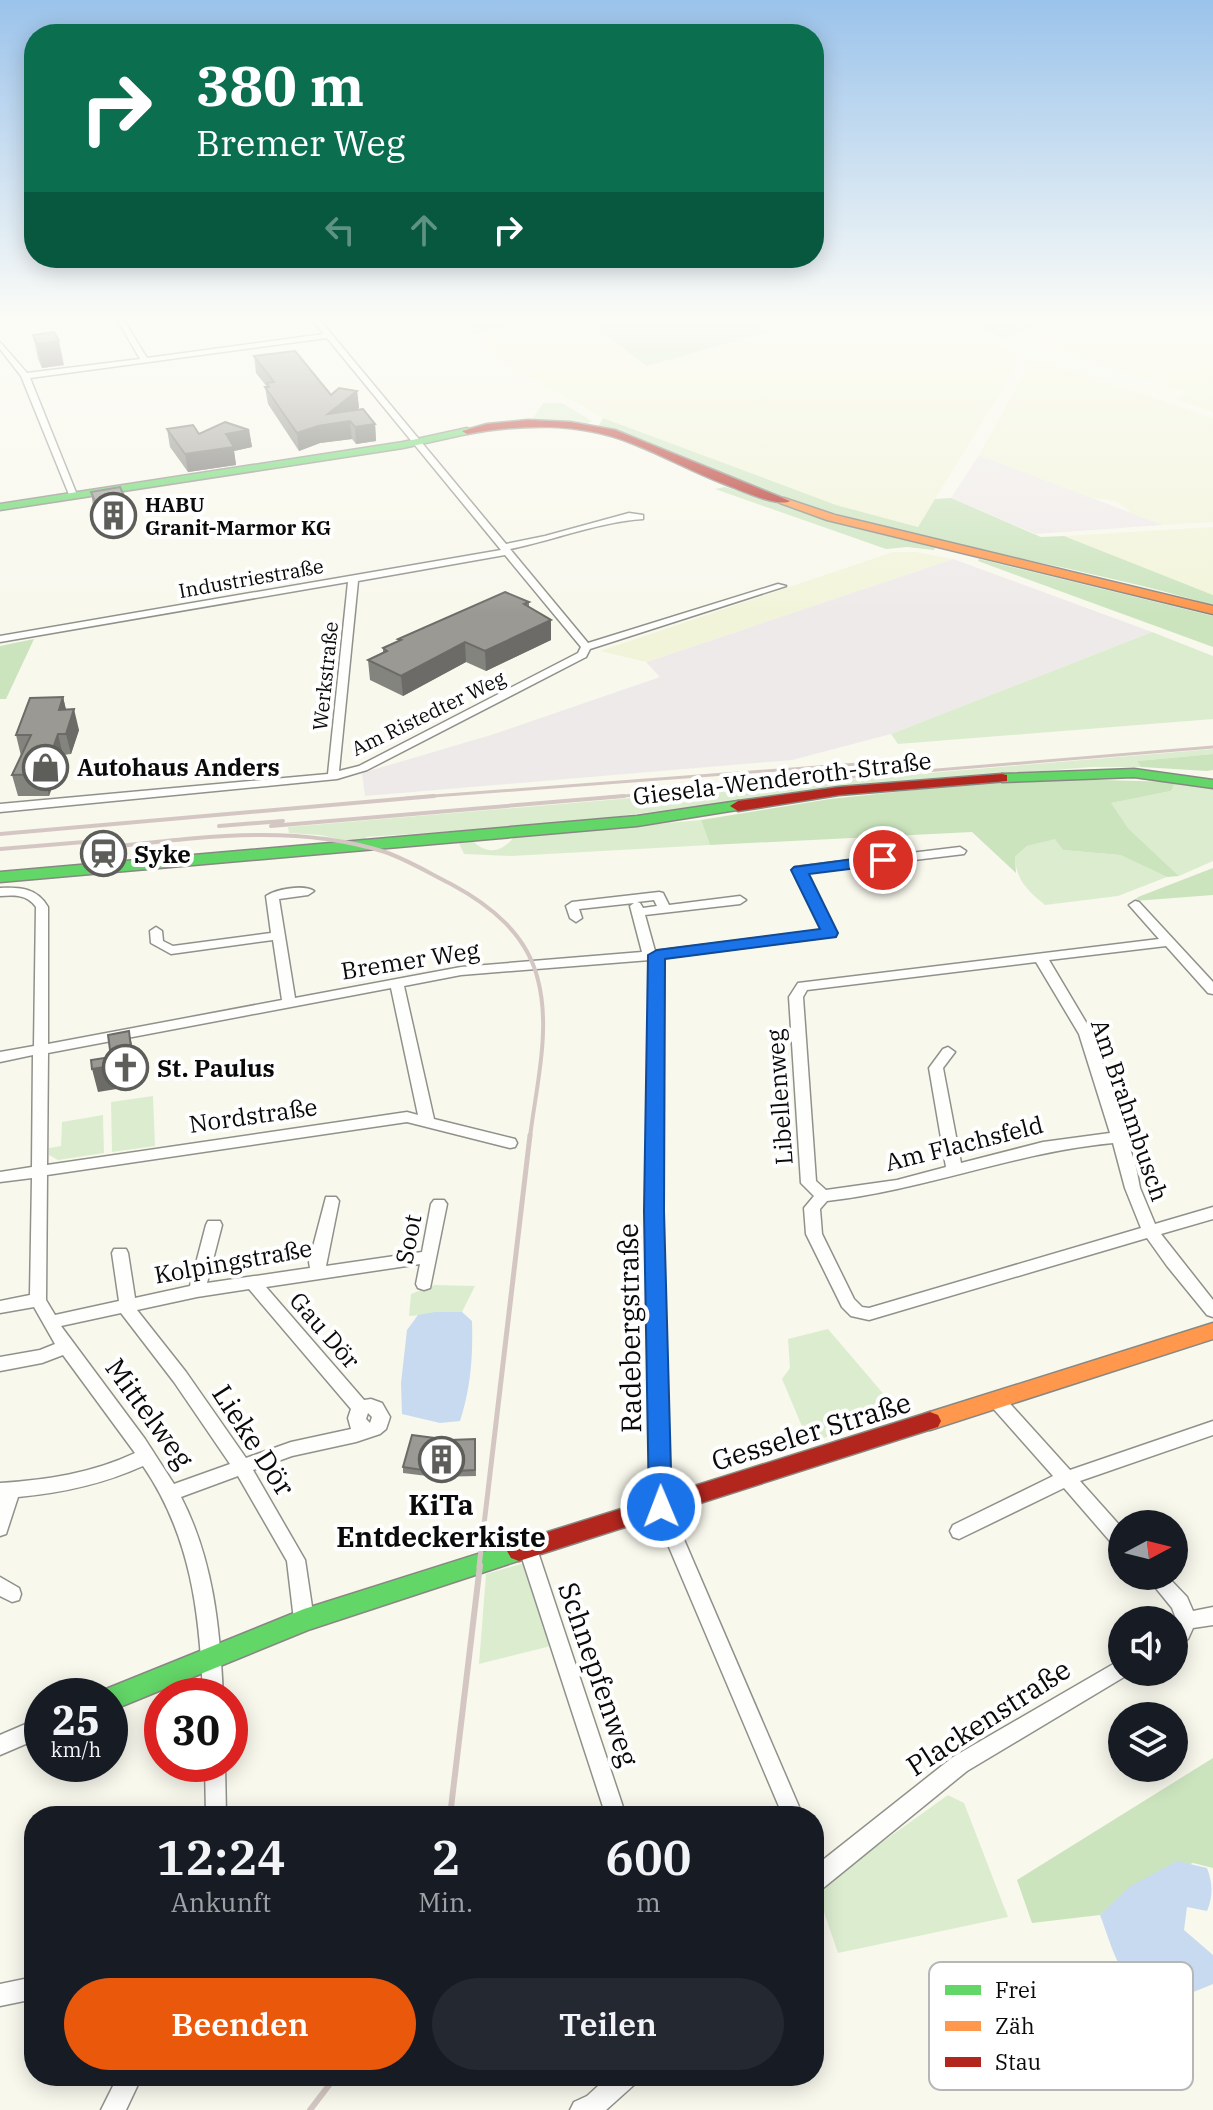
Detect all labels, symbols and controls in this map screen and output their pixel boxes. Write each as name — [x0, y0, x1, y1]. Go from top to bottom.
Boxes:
text: 380 m — [196, 49, 364, 121]
icon: right — [64, 56, 168, 160]
text: Bremer Weg — [196, 119, 405, 166]
icon: left — [318, 208, 362, 252]
icon: ahead — [402, 208, 446, 252]
icon: right — [486, 208, 530, 252]
place label: HABU Granit-Marmor KG — [145, 491, 331, 541]
building icon: HABU Granit-Marmor KG — [90, 492, 138, 540]
street label: Industriestraße — [176, 552, 326, 604]
street label: Werkstraße — [306, 620, 344, 732]
street label: Am Ristedter Weg — [346, 664, 510, 762]
shop icon: Autohaus Anders — [22, 743, 70, 791]
street label: Giesela-Wenderoth-Straße — [631, 744, 933, 812]
place label: Autohaus Anders — [77, 751, 280, 783]
pin — [849, 826, 917, 894]
station icon: Syke — [79, 830, 127, 878]
place label: Syke — [134, 838, 191, 870]
icon: arrive — [861, 838, 905, 882]
street label: Bremer Weg — [339, 933, 481, 987]
street label: Am Brahmbusch — [1084, 1015, 1176, 1205]
street label: Libellenweg — [758, 1028, 800, 1166]
church icon: St. Paulus — [102, 1044, 150, 1092]
place label: St. Paulus — [157, 1052, 275, 1084]
street label: Nordstraße — [187, 1090, 319, 1140]
street label: Am Flachsfeld — [882, 1108, 1046, 1178]
street label: Soot — [388, 1211, 428, 1267]
street label: Radebergstraße — [609, 1223, 649, 1433]
street label: Kolpingstraße — [152, 1231, 314, 1291]
street label: Gau Dör — [283, 1285, 368, 1376]
street label: Mittelweg — [97, 1350, 203, 1476]
street label: Lieke Dör — [204, 1377, 304, 1503]
street label: Gesseler Straße — [707, 1383, 915, 1479]
building icon: KiTa Entdeckerkiste — [417, 1436, 465, 1484]
position arrow — [619, 1465, 703, 1549]
place label: KiTa Entdeckerkiste — [336, 1486, 546, 1555]
north arrow — [1108, 1510, 1188, 1590]
map controls — [1108, 1510, 1188, 1782]
street label: Schnepfenweg — [550, 1577, 648, 1771]
button: sound — [1108, 1606, 1188, 1686]
street label: Plackenstraße — [899, 1650, 1077, 1784]
speed limit sign: 30 — [144, 1678, 248, 1782]
text: 25 — [52, 1694, 100, 1746]
button: layers — [1108, 1702, 1188, 1782]
text: km/h — [51, 1736, 101, 1763]
text: 12:24 — [156, 1826, 286, 1888]
text: 2 — [431, 1826, 460, 1888]
text: 600 — [605, 1826, 692, 1888]
text: Ankunft — [171, 1885, 271, 1919]
text: Min. — [418, 1885, 473, 1919]
text: m — [636, 1885, 661, 1919]
legend — [929, 1962, 1193, 2090]
text: Frei — [995, 1975, 1037, 2004]
button: Beenden — [64, 1978, 416, 2070]
button: Teilen — [432, 1978, 784, 2070]
text: Zäh — [995, 2011, 1035, 2040]
text: Stau — [995, 2047, 1041, 2076]

